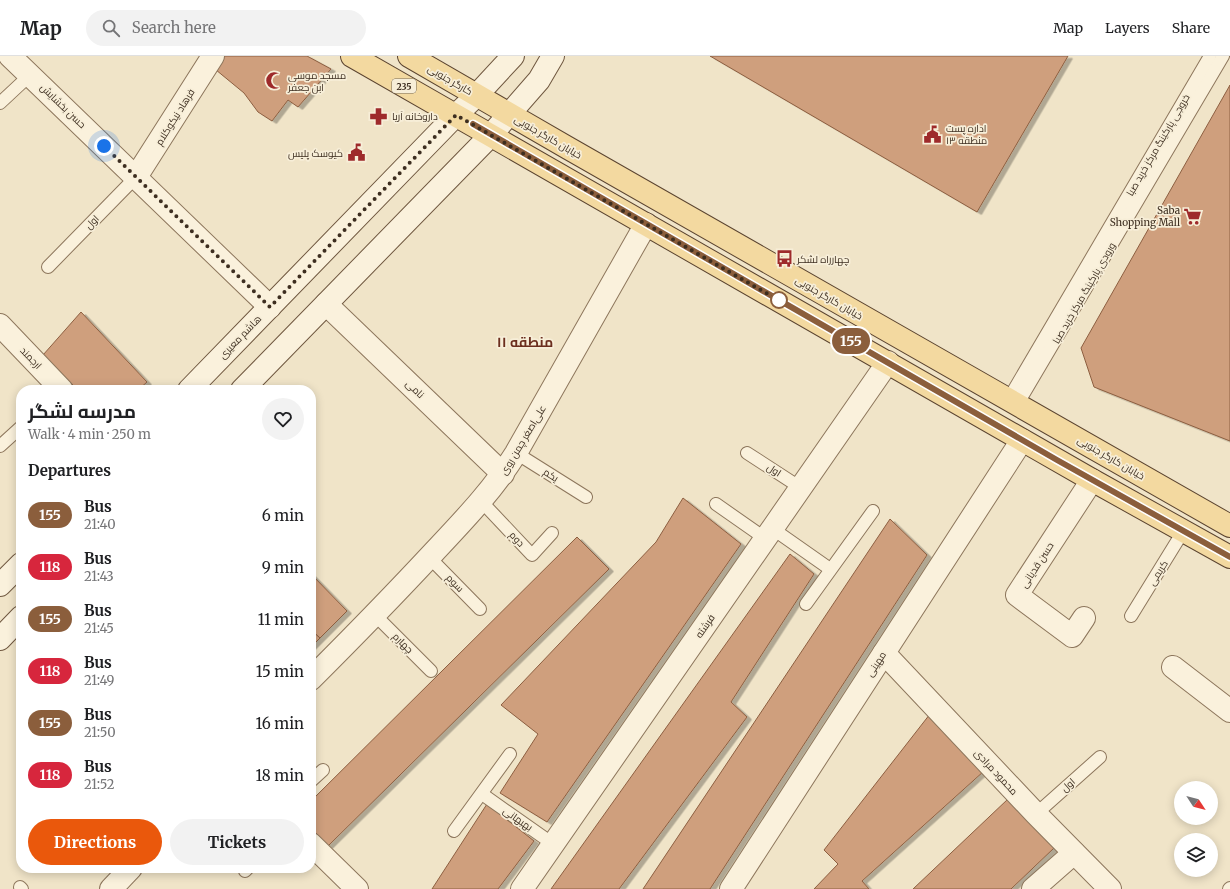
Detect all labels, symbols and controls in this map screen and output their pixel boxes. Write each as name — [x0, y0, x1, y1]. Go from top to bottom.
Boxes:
search box — [86, 10, 366, 46]
text: Map — [20, 16, 62, 40]
icon: search — [100, 17, 122, 39]
text: Search here — [132, 18, 216, 37]
text: Map — [1053, 19, 1083, 37]
text: Layers — [1105, 19, 1150, 37]
text: Share — [1172, 19, 1210, 37]
street label: کارگر جنوبی — [425, 62, 475, 98]
place label: مسجد موسی‌ ابن‌ جعفر — [287, 69, 346, 94]
mosque icon: مسجد موسی‌ ابن‌ جعفر — [265, 71, 285, 91]
road number: 235 — [392, 79, 416, 93]
street label: حسن بخشایش — [37, 81, 89, 131]
street label: فرهاد نیکوکلام — [152, 86, 198, 148]
street label: خروجی پارکینگ مرکز خرید صبا — [1123, 92, 1193, 198]
pharmacy icon: داروخانه آریا — [369, 106, 389, 126]
place label: داروخانه آریا — [392, 110, 438, 123]
street label: خیابان کارگر جنوبی — [512, 112, 584, 162]
place label: اداره پست منطقه ۱۳ — [946, 122, 987, 147]
public building icon: اداره پست منطقه ۱۳ — [923, 124, 943, 144]
your location — [94, 136, 114, 156]
public building icon: کیوسک پلیس — [346, 143, 366, 163]
place label: کیوسک پلیس — [288, 147, 343, 160]
place label: Saba Shopping Mall — [1110, 204, 1181, 229]
supermarket icon: Saba Shopping Mall — [1183, 206, 1203, 226]
street label: اول — [82, 212, 102, 232]
street label: ورودی پارکینگ مرکز خرید صبا — [1050, 240, 1118, 346]
bus stop icon: چهارراه لشکر — [774, 249, 794, 269]
place label: چهارراه لشکر — [796, 253, 849, 266]
street label: خیابان کارگر جنوبی — [793, 273, 865, 323]
unlabelled marker — [770, 291, 788, 309]
street label: هاشم معیری — [216, 312, 265, 362]
line badge: 155 — [828, 328, 874, 354]
text: 155 — [840, 332, 862, 350]
district label: منطقه ۱۱ — [497, 333, 553, 351]
street label: ارجمند — [17, 344, 45, 372]
street label: نامی — [403, 377, 427, 401]
button: heart — [262, 398, 304, 440]
text: مدرسه لشگر — [28, 399, 136, 423]
street label: علی‌اصغر چمن روی — [497, 403, 549, 477]
text: Walk · 4 min · 250 m — [28, 426, 151, 443]
street label: خیابان کارگر جنوبی — [1075, 433, 1147, 483]
text: Departures — [28, 461, 111, 480]
street label: اول — [764, 461, 784, 479]
street label: یکم — [540, 465, 561, 486]
text: Bus — [84, 497, 112, 516]
text: 155 — [39, 506, 61, 524]
text: 6 min — [262, 506, 304, 525]
text: 21:40 — [84, 516, 116, 533]
street label: دوم — [506, 529, 528, 550]
street label: حسن قدیانی — [1017, 540, 1057, 590]
text: Bus — [84, 549, 112, 568]
text: 118 — [40, 558, 60, 576]
text: 9 min — [262, 558, 304, 577]
street label: کریمی — [1145, 558, 1171, 588]
text: 21:43 — [84, 568, 114, 585]
street label: سوم — [443, 571, 467, 596]
text: Bus — [84, 601, 112, 620]
text: 155 — [39, 610, 61, 628]
text: 11 min — [258, 610, 304, 629]
street label: فرشته — [692, 612, 718, 640]
text: 21:45 — [84, 620, 114, 637]
street label: چهارم — [389, 630, 416, 657]
street label: مهینی — [863, 649, 889, 679]
text: Bus — [84, 653, 112, 672]
text: 118 — [40, 662, 60, 680]
text: 15 min — [256, 662, 304, 681]
text: 21:49 — [84, 672, 114, 689]
text: Bus — [84, 705, 112, 724]
text: 155 — [39, 714, 61, 732]
text: 16 min — [256, 714, 304, 733]
text: 21:50 — [84, 724, 116, 741]
street label: محمود مرادی — [971, 746, 1021, 798]
text: Bus — [84, 757, 112, 776]
text: 118 — [40, 766, 60, 784]
text: 18 min — [256, 766, 304, 785]
street label: اول — [1058, 775, 1078, 795]
text: 21:52 — [84, 776, 115, 793]
north arrow — [1174, 781, 1218, 825]
map controls — [1174, 781, 1218, 877]
street label: بهبهانی — [501, 804, 535, 834]
button: Directions — [28, 819, 162, 865]
button: Tickets — [170, 819, 304, 865]
button: layers — [1174, 833, 1218, 877]

